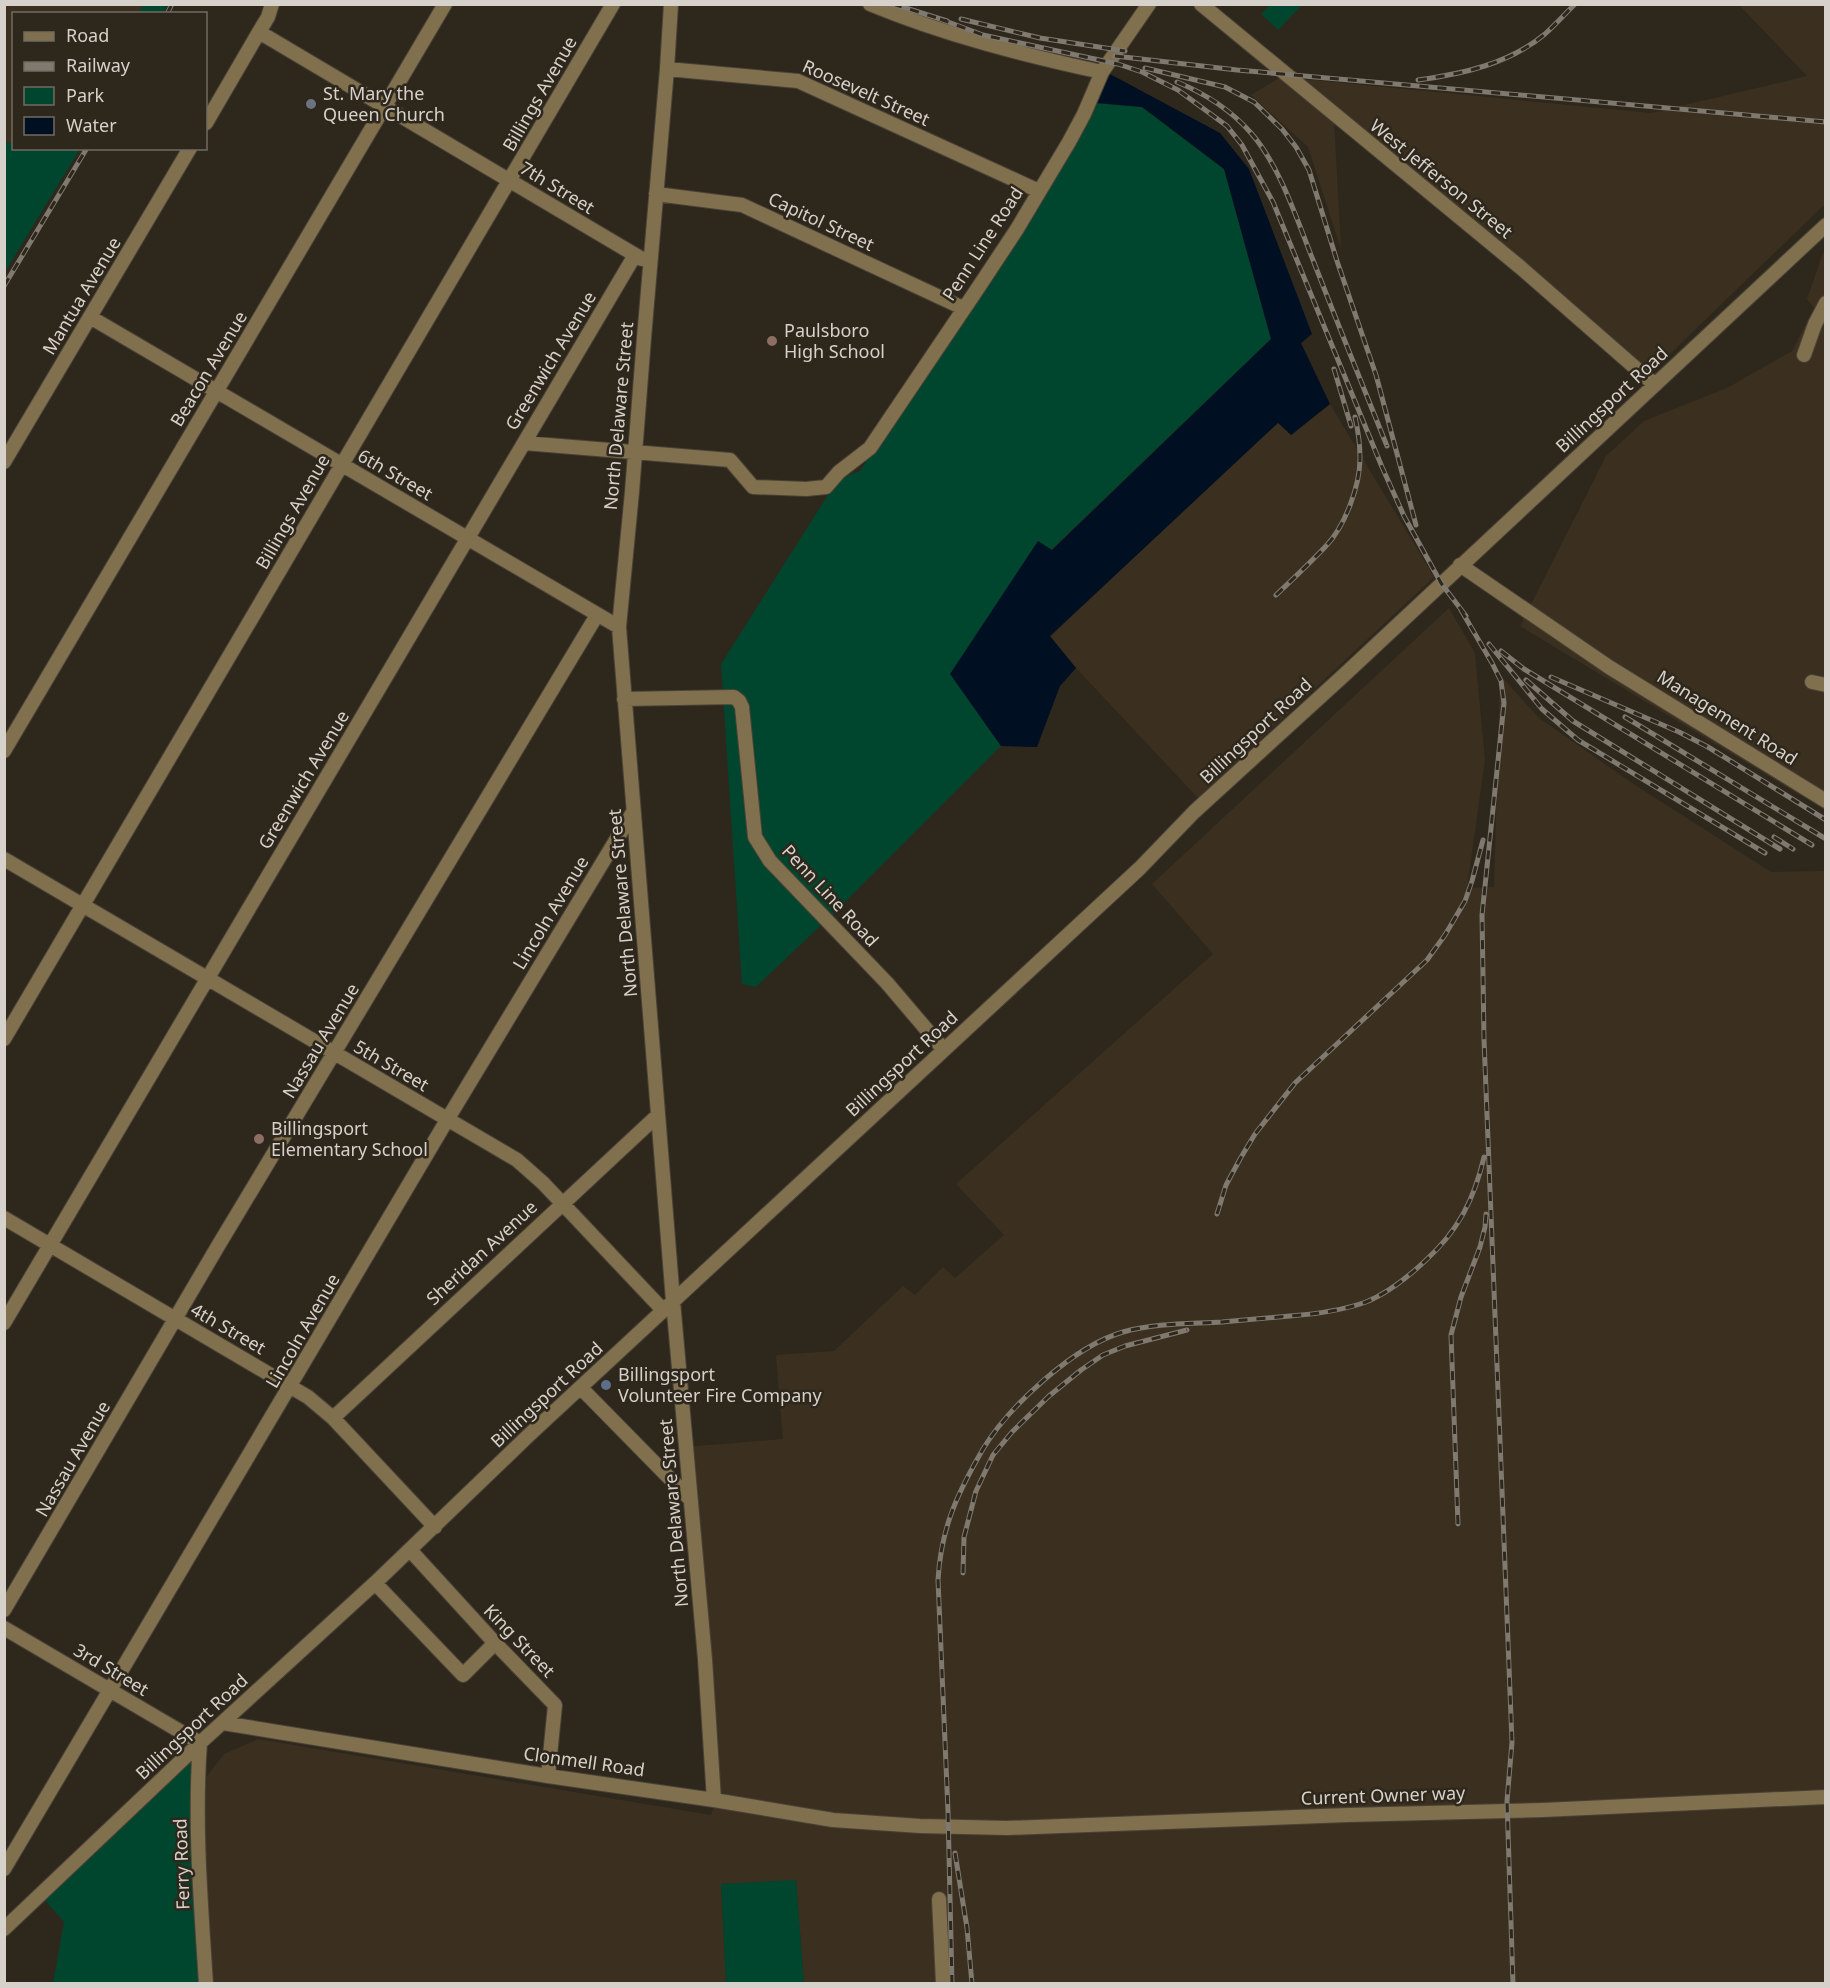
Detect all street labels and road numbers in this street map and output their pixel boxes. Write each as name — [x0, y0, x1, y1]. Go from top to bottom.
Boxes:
street label: Billings Avenue — [496, 32, 582, 155]
street label: Roosevelt Street — [799, 53, 934, 131]
street label: West Jefferson Street — [1365, 113, 1518, 244]
street label: 7th Street — [516, 156, 600, 219]
street label: Penn Line Road — [936, 182, 1028, 305]
street label: Capitol Street — [765, 186, 879, 256]
street label: Mantua Avenue — [37, 232, 126, 359]
street label: Greenwich Avenue — [499, 287, 601, 434]
street label: Beacon Avenue — [164, 306, 252, 431]
street label: North Delaware Street — [598, 320, 638, 511]
street label: Billingsport Road — [1550, 341, 1672, 457]
street label: 6th Street — [354, 443, 438, 505]
street label: Billings Avenue — [249, 450, 335, 573]
street label: Management Road — [1653, 664, 1802, 770]
street label: Billingsport Road — [1194, 672, 1316, 788]
street label: Greenwich Avenue — [252, 706, 354, 853]
street label: North Delaware Street — [602, 808, 642, 998]
street label: Penn Line Road — [777, 839, 884, 952]
street label: Lincoln Avenue — [507, 851, 593, 974]
street label: Nassau Avenue — [276, 979, 364, 1102]
street label: Billingsport Road — [840, 1005, 962, 1121]
street label: 5th Street — [350, 1034, 434, 1096]
street label: Sheridan Avenue — [421, 1195, 542, 1310]
street label: Lincoln Avenue — [260, 1269, 345, 1392]
street label: 4th Street — [187, 1297, 271, 1359]
street label: Billingsport Road — [485, 1336, 607, 1452]
street label: Nassau Avenue — [29, 1396, 115, 1521]
street label: North Delaware Street — [653, 1418, 693, 1608]
street label: King Street — [479, 1599, 561, 1682]
street label: 3rd Street — [70, 1637, 154, 1701]
street label: Billingsport Road — [130, 1668, 252, 1784]
street label: Clonmell Road — [522, 1741, 646, 1781]
street label: Current Owner way — [1300, 1780, 1466, 1810]
street label: Ferry Road — [167, 1818, 195, 1910]

